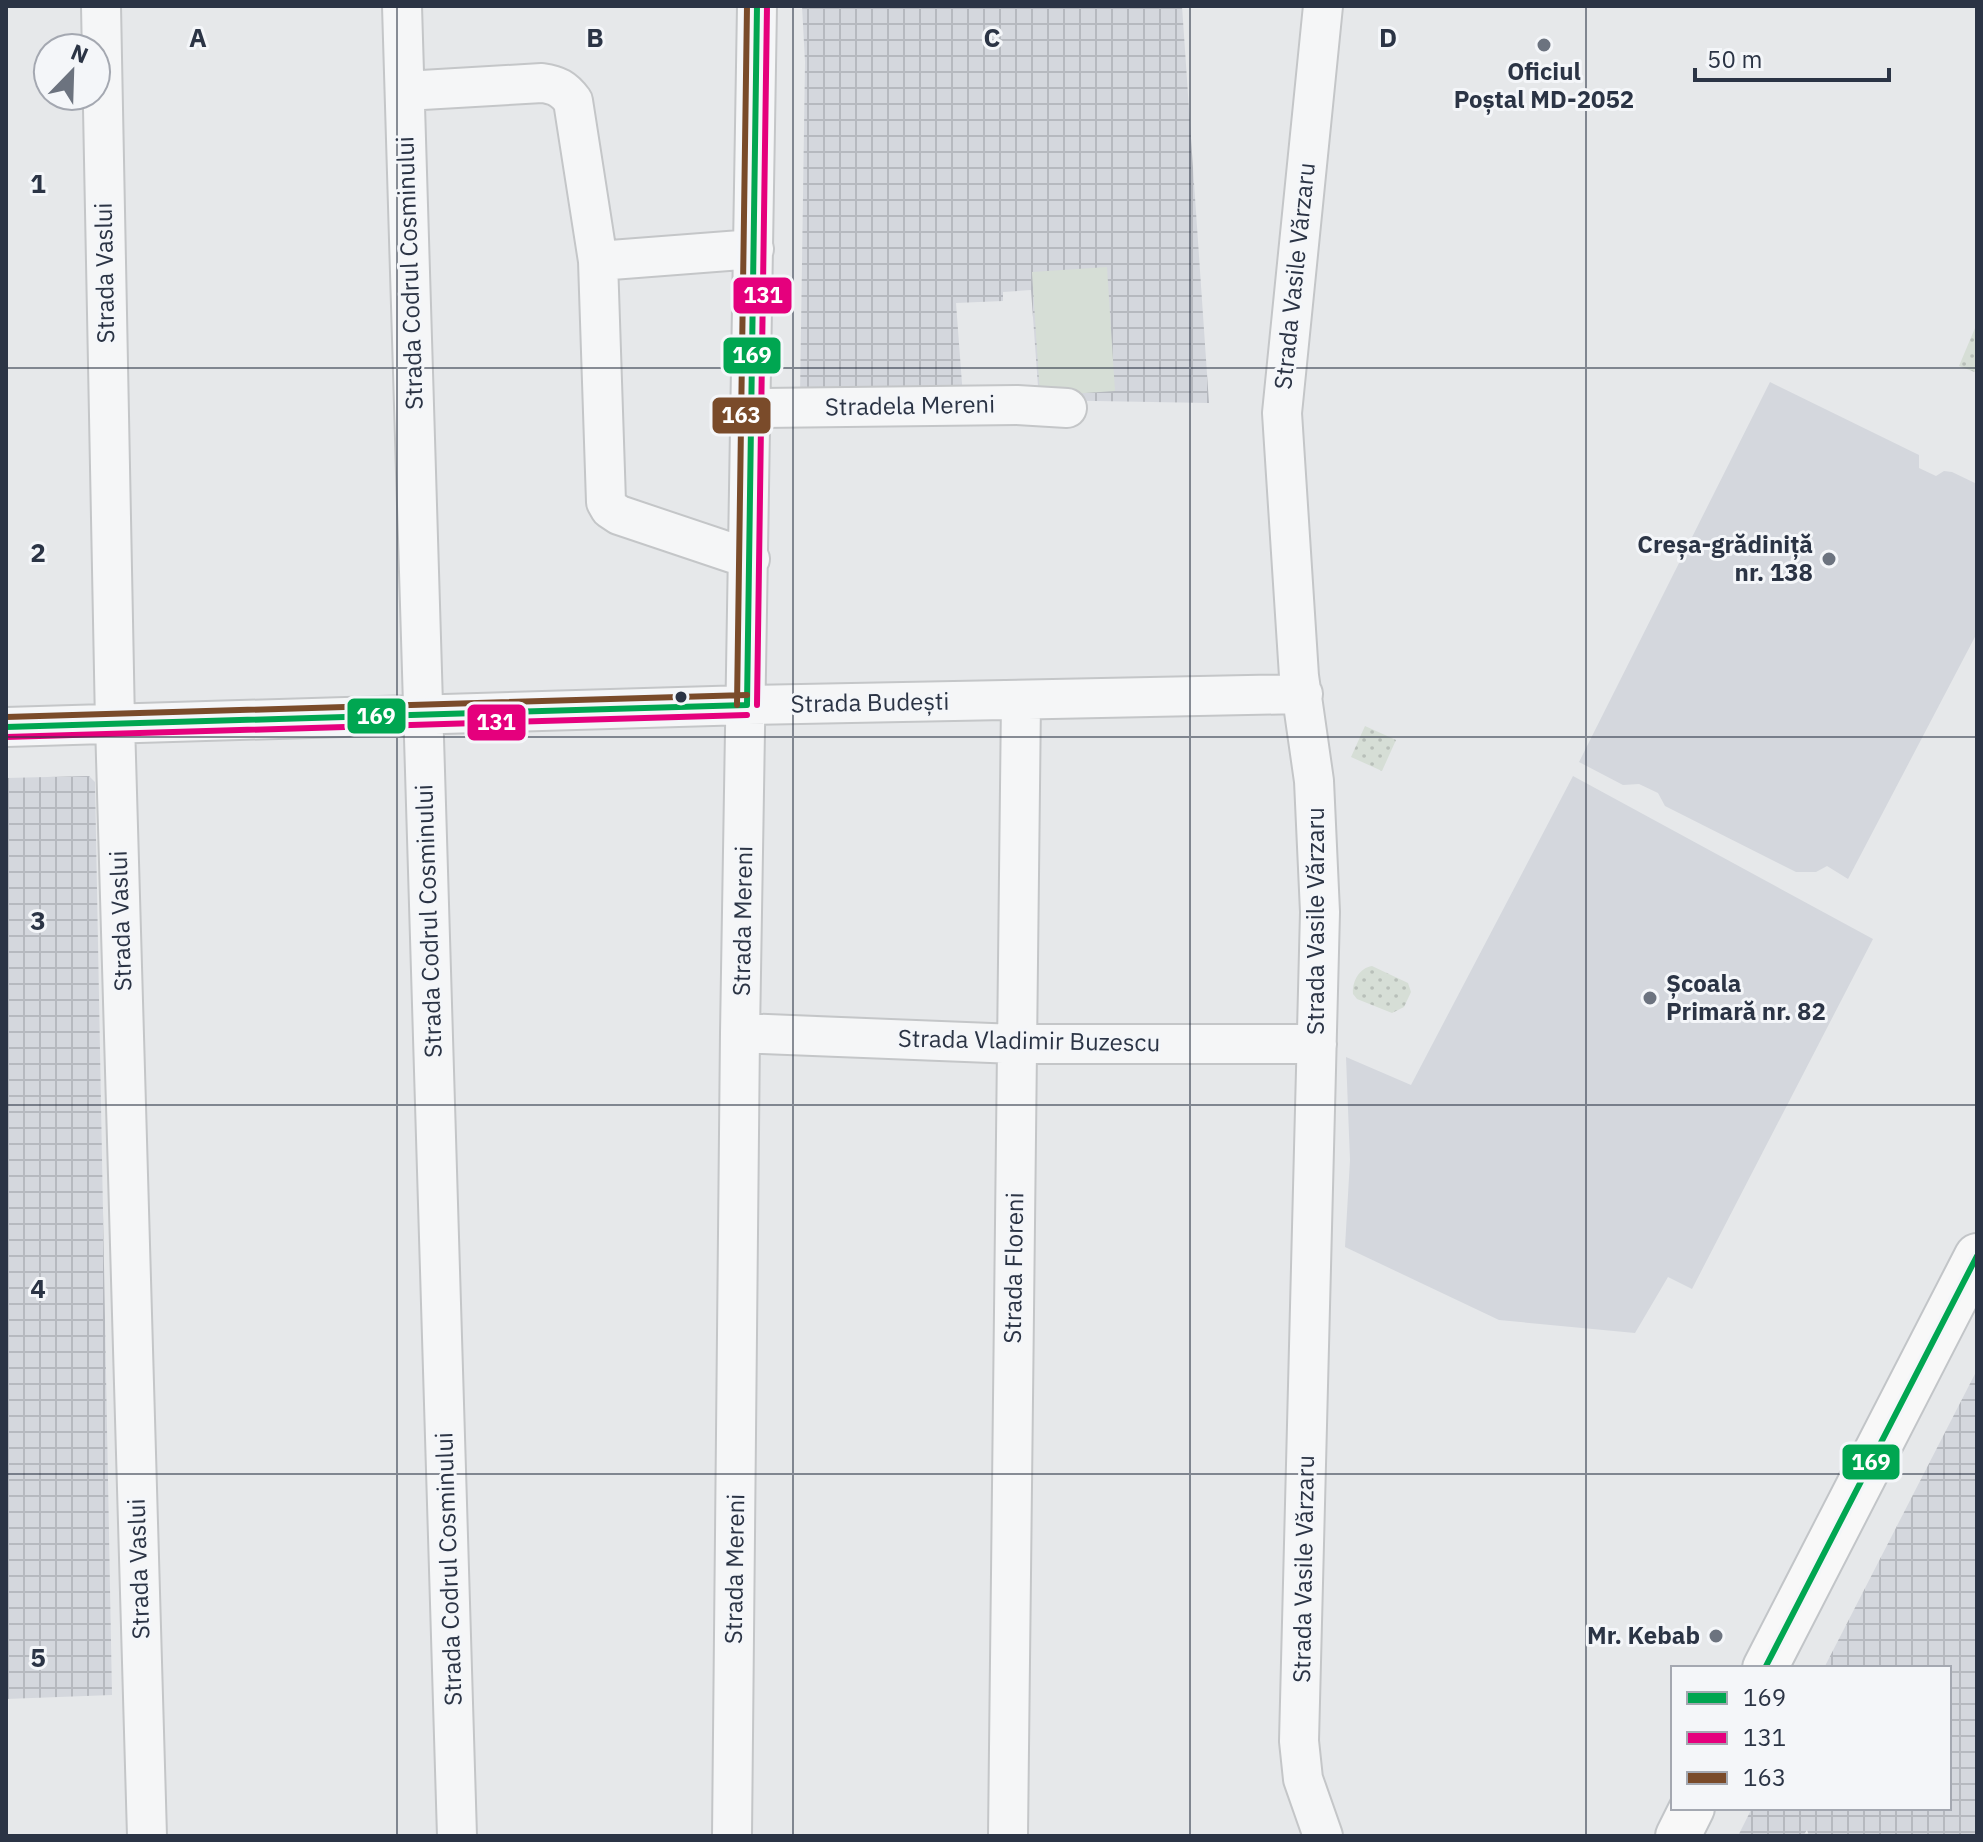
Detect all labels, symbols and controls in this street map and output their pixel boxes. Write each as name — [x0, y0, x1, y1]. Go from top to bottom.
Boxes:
text: A — [189, 20, 207, 54]
text: B — [586, 20, 604, 54]
text: C — [984, 20, 1001, 54]
text: D — [1379, 20, 1397, 54]
north arrow — [32, 32, 112, 112]
scale bar — [1695, 32, 1889, 82]
marker: Oficiul Poștal MD-2052 — [1535, 36, 1553, 54]
text: N — [67, 37, 93, 70]
text: 50 m — [1707, 43, 1762, 75]
place label: Oficiul Poștal MD-2052 — [1454, 55, 1634, 115]
street label: Strada Codrul Cosminului — [388, 136, 430, 410]
street label: Strada Vasile Vărzaru — [1266, 161, 1322, 391]
text: 1 — [30, 166, 46, 200]
street label: Strada Vaslui — [87, 202, 121, 344]
line badge: 131 — [732, 276, 793, 315]
text: 131 — [743, 280, 783, 309]
line badge: 169 — [722, 336, 782, 375]
text: 169 — [732, 340, 772, 369]
street label: Stradela Mereni — [825, 388, 995, 422]
line badge: 163 — [711, 396, 772, 435]
text: 163 — [721, 400, 761, 429]
place label: Creșa-grădiniță nr. 138 — [1637, 528, 1813, 588]
text: 2 — [30, 535, 46, 569]
marker: Creșa-grădiniță nr. 138 — [1820, 550, 1838, 568]
street label: Strada Budești — [790, 685, 950, 719]
unlabelled marker — [673, 689, 689, 705]
line badge: 169 — [346, 697, 407, 735]
text: 169 — [356, 701, 396, 730]
line badge: 131 — [466, 703, 527, 742]
text: 131 — [476, 707, 516, 736]
street label: Strada Codrul Cosminului — [407, 784, 449, 1058]
street label: Strada Vasile Vărzaru — [1299, 807, 1331, 1035]
street label: Strada Mereni — [725, 845, 759, 996]
street label: Strada Vaslui — [102, 850, 138, 992]
text: 3 — [30, 903, 46, 937]
place label: Școala Primară nr. 82 — [1666, 967, 1826, 1027]
marker: Școala Primară nr. 82 — [1641, 989, 1659, 1007]
street label: Strada Vladimir Buzescu — [898, 1022, 1160, 1058]
street label: Strada Floreni — [996, 1192, 1030, 1344]
text: 4 — [30, 1271, 46, 1305]
street label: Strada Codrul Cosminului — [427, 1432, 469, 1706]
line badge: 169 — [1841, 1443, 1901, 1481]
text: 169 — [1851, 1447, 1891, 1476]
street label: Strada Vasile Vărzaru — [1285, 1455, 1321, 1683]
street label: Strada Mereni — [717, 1493, 751, 1644]
street label: Strada Vaslui — [120, 1498, 156, 1640]
place label: Mr. Kebab — [1587, 1619, 1700, 1651]
marker: Mr. Kebab — [1707, 1627, 1725, 1645]
text: 5 — [30, 1640, 46, 1674]
legend — [1671, 1666, 1951, 1810]
text: 169 — [1743, 1681, 1786, 1713]
text: 131 — [1743, 1721, 1786, 1753]
text: 163 — [1743, 1761, 1786, 1793]

